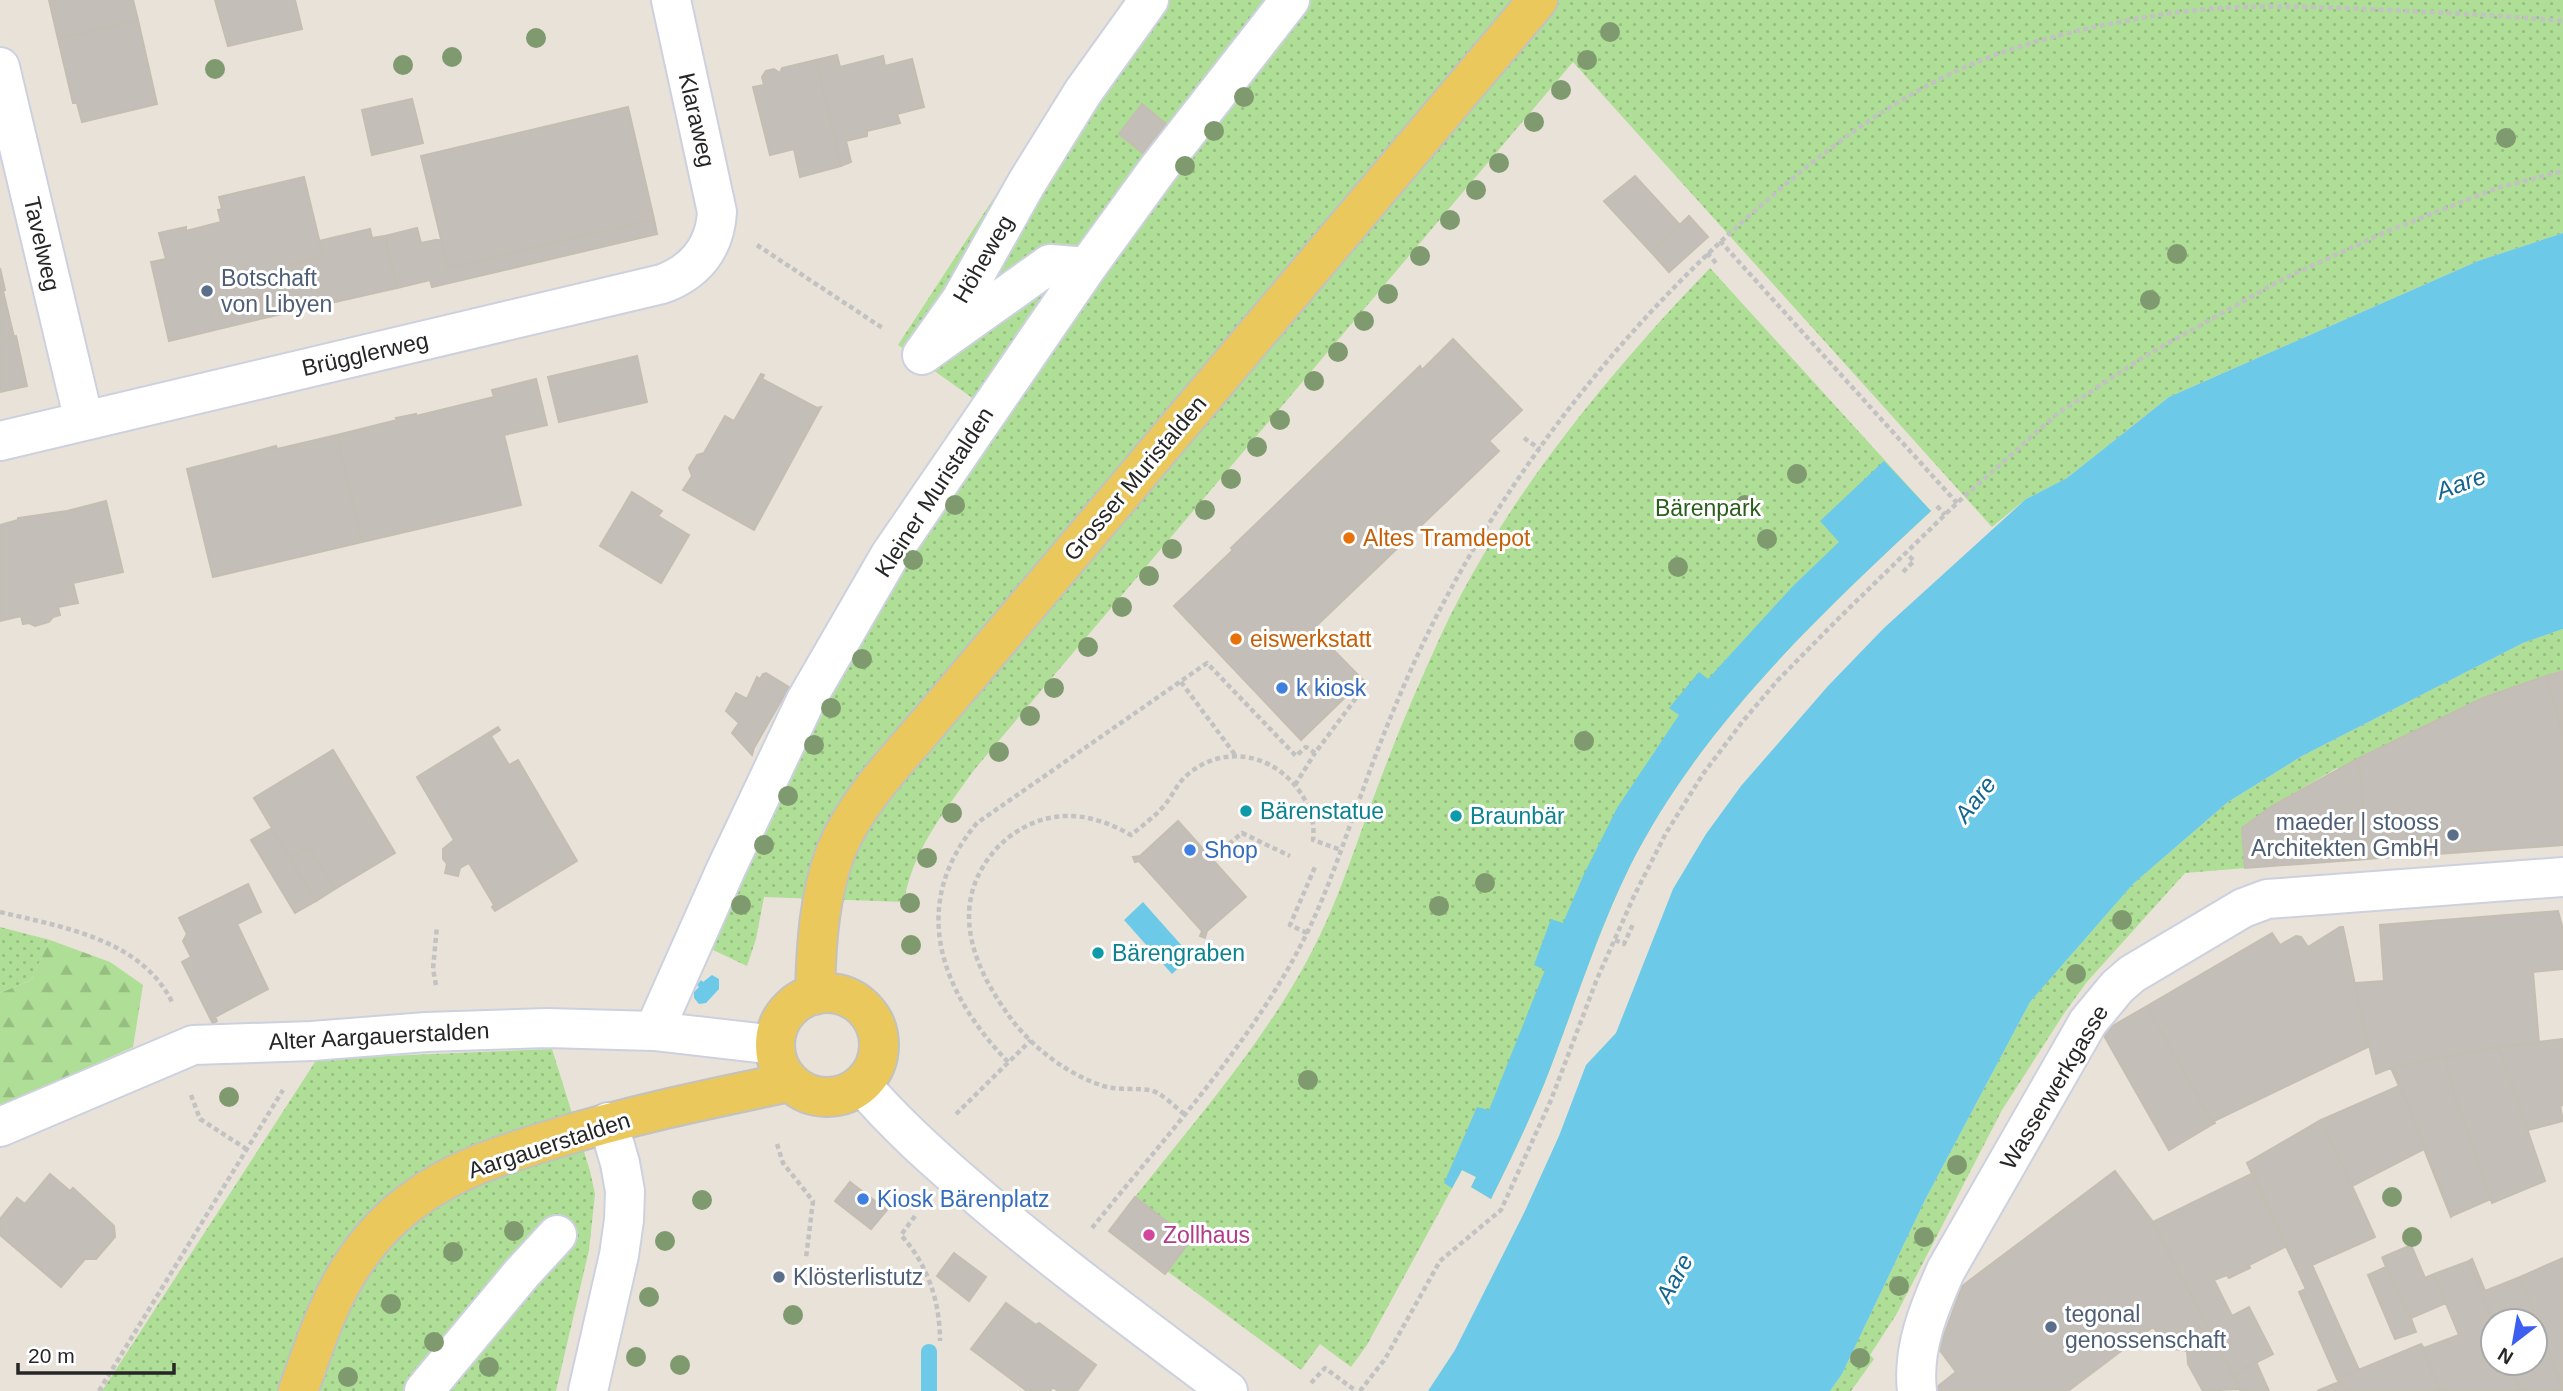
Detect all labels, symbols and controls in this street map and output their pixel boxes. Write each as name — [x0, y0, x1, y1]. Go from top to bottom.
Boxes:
street label: Klaraweg — [674, 70, 720, 170]
street label: Tavelweg — [19, 194, 65, 294]
street label: Höheweg — [947, 210, 1019, 308]
place label: Botschaft von Libyen — [221, 265, 332, 317]
marker: Botschaft von Libyen — [199, 283, 215, 299]
street label: Brügglerweg — [299, 327, 431, 381]
street label: Grosser Muristalden — [1058, 390, 1212, 566]
street label: Kleiner Muristalden — [869, 402, 999, 582]
water label: Aare — [2431, 462, 2489, 505]
park label: Bärenpark — [1655, 495, 1762, 521]
place label: Altes Tramdepot — [1363, 525, 1531, 551]
marker: Altes Tramdepot — [1341, 530, 1357, 546]
place label: eiswerkstatt — [1250, 626, 1372, 652]
marker: eiswerkstatt — [1228, 631, 1244, 647]
place label: k kiosk — [1296, 675, 1367, 701]
marker: k kiosk — [1274, 680, 1290, 696]
water label: Aare — [1948, 771, 2001, 829]
place label: Bärenstatue — [1260, 798, 1384, 824]
marker: Bärenstatue — [1238, 803, 1254, 819]
place label: Braunbär — [1470, 803, 1565, 829]
marker: Braunbär — [1448, 808, 1464, 824]
place label: maeder | stooss Architekten GmbH — [2251, 809, 2439, 861]
marker: maeder | stooss Architekten GmbH — [2445, 827, 2461, 843]
place label: Shop — [1204, 837, 1258, 863]
marker: Shop — [1182, 842, 1198, 858]
place label: Bärengraben — [1112, 940, 1245, 966]
marker: Bärengraben — [1090, 945, 1106, 961]
street label: Wasserwerkgasse — [1995, 1000, 2113, 1174]
street label: Alter Aargauerstalden — [268, 1017, 490, 1055]
street label: Aargauerstalden — [465, 1107, 633, 1183]
place label: Kiosk Bärenplatz — [877, 1186, 1050, 1212]
marker: Kiosk Bärenplatz — [855, 1191, 871, 1207]
place label: Zollhaus — [1163, 1222, 1250, 1248]
marker: Zollhaus — [1141, 1227, 1157, 1243]
water label: Aare — [1649, 1249, 1698, 1308]
place label: Klösterlistutz — [793, 1264, 923, 1290]
marker: Klösterlistutz — [771, 1269, 787, 1285]
place label: tegonal genossenschaft — [2065, 1301, 2227, 1353]
north arrow — [2479, 1307, 2549, 1377]
marker: tegonal genossenschaft — [2043, 1319, 2059, 1335]
scale bar — [18, 1332, 173, 1376]
text: 20 m — [28, 1344, 75, 1367]
text: N — [2494, 1344, 2517, 1369]

